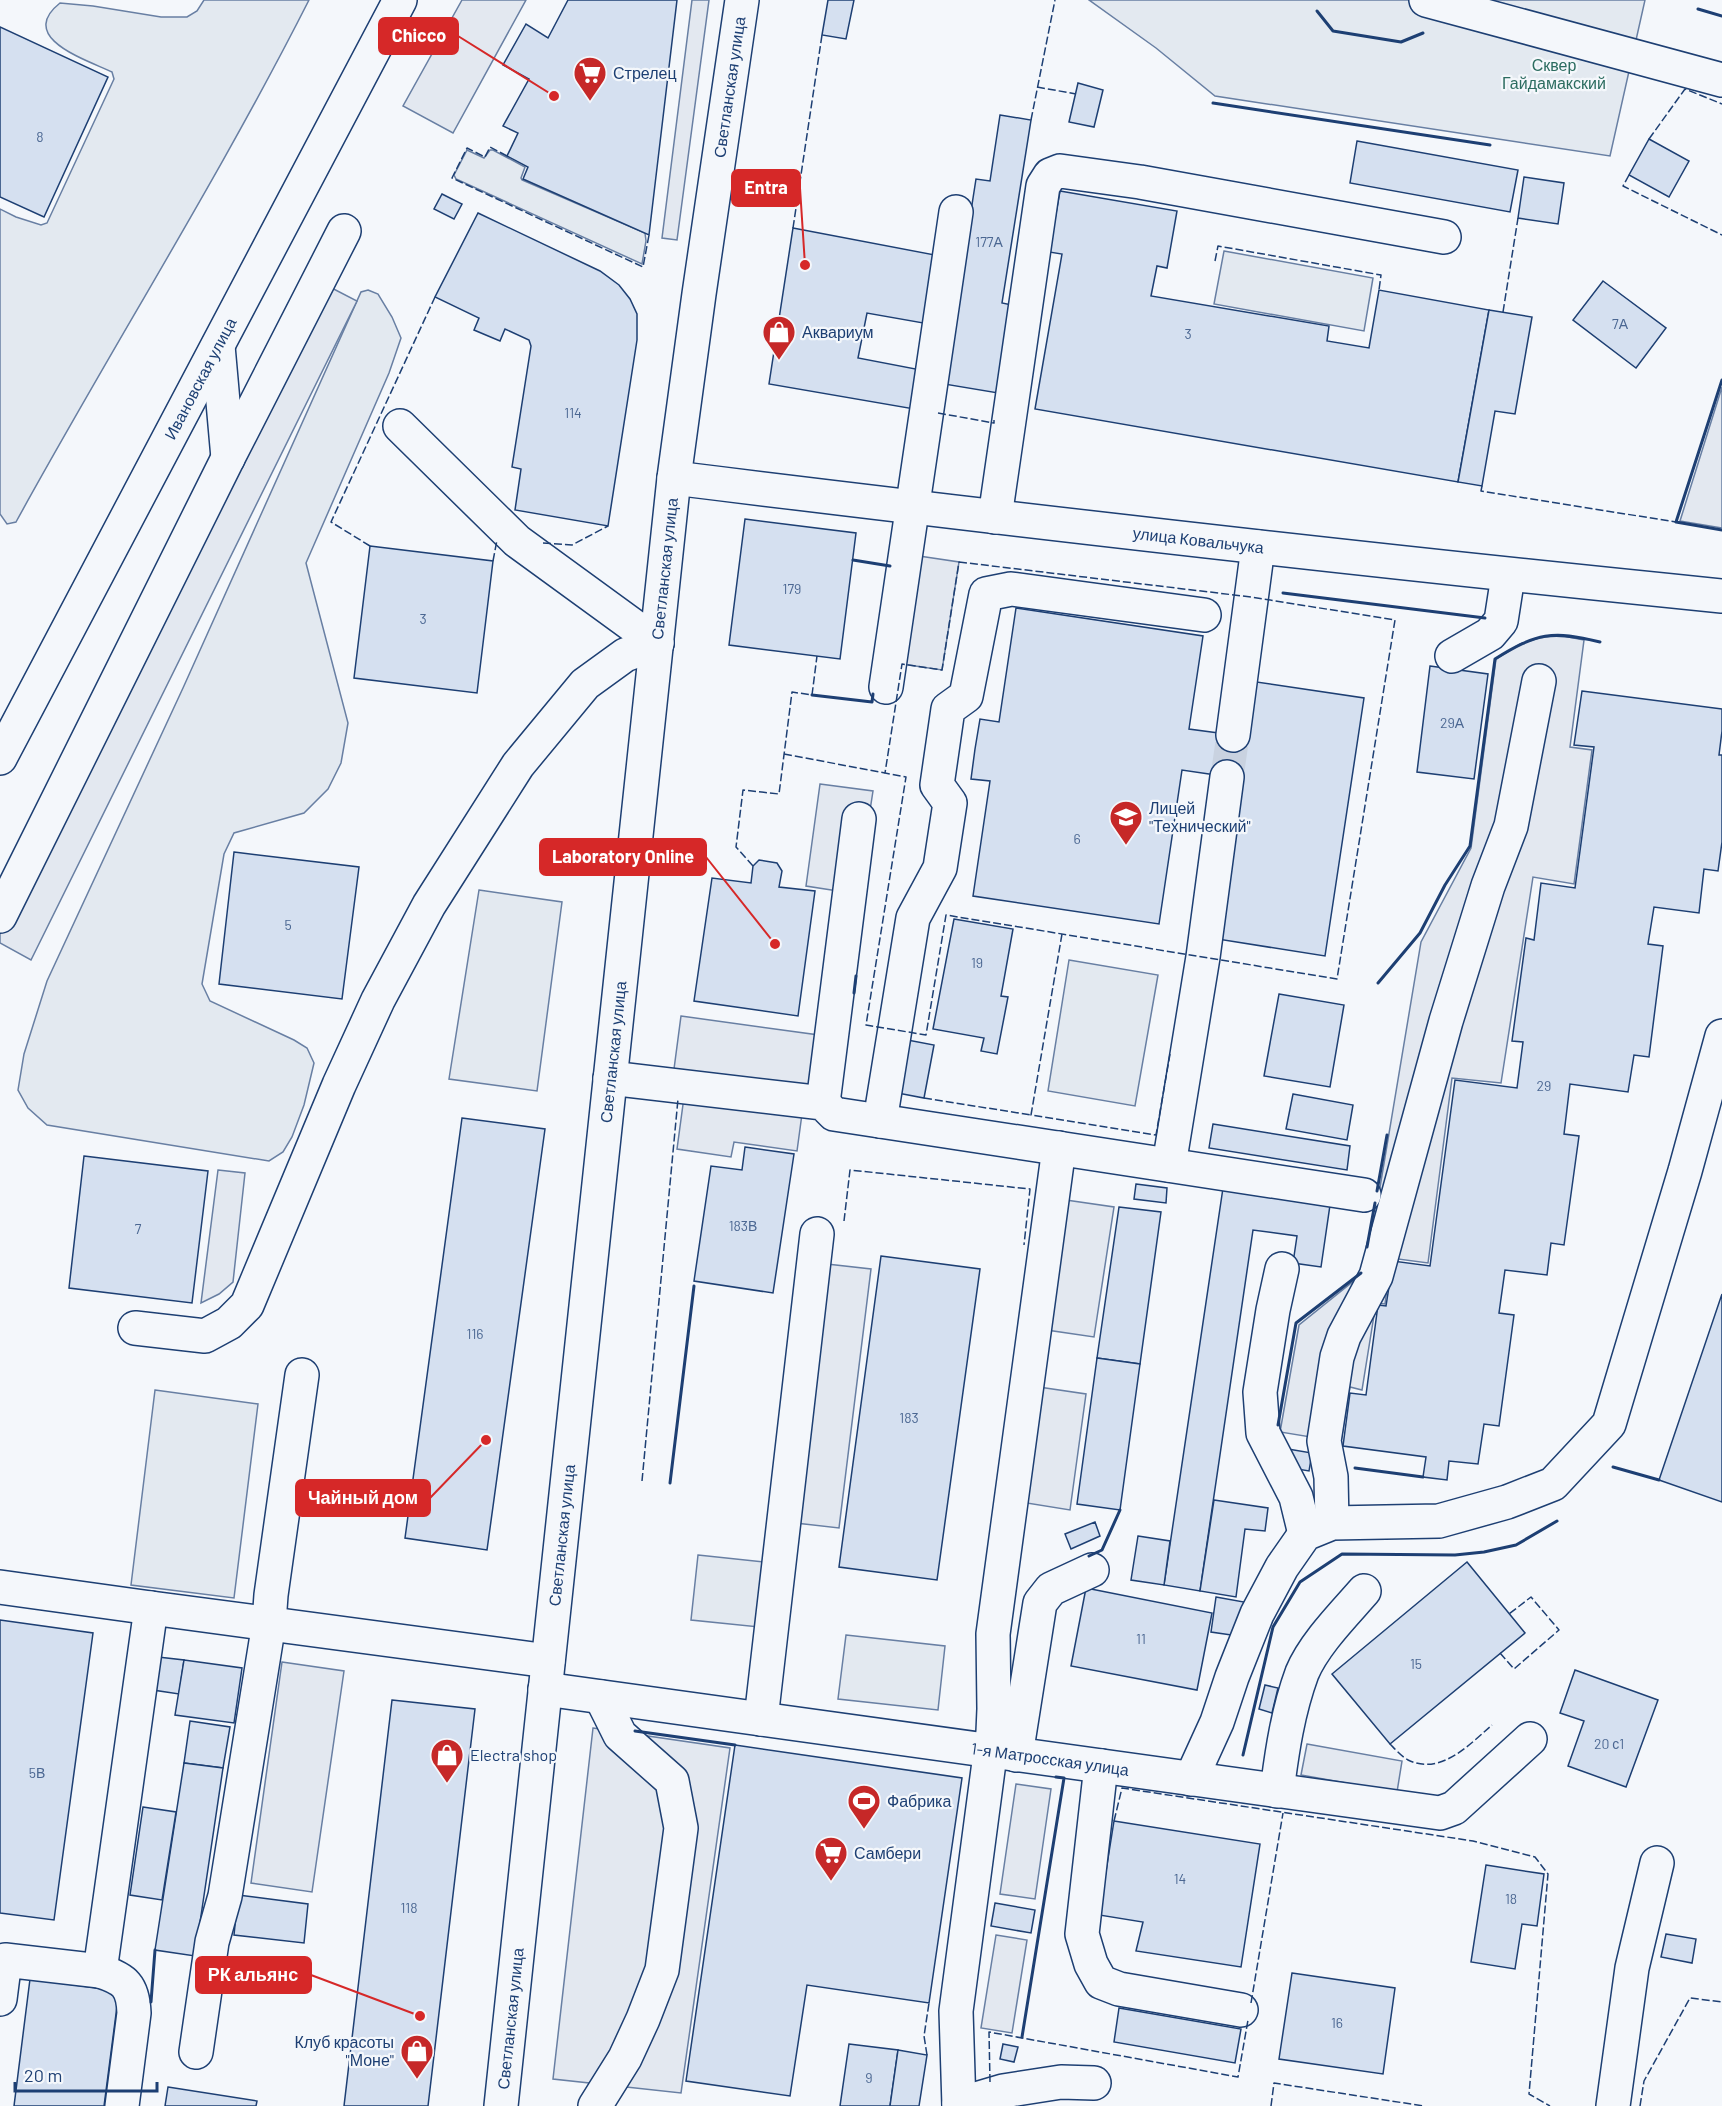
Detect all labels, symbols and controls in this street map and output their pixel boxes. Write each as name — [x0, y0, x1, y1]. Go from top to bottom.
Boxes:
street label: Светланская улица — [709, 15, 748, 159]
callout: Chicco — [379, 18, 458, 54]
text: Chicco — [392, 24, 446, 46]
supermarket icon: Стрелец — [572, 55, 608, 102]
park label: Сквер Гайдамакский — [1502, 55, 1606, 92]
place label: Стрелец — [613, 63, 677, 82]
house number: 8 — [36, 128, 44, 145]
callout: Entra — [732, 170, 800, 206]
text: Entra — [744, 176, 788, 198]
house number: 177А — [975, 233, 1003, 250]
street label: Ивановская улица — [160, 314, 240, 442]
shop icon: Аквариум — [761, 314, 797, 361]
house number: 7А — [1612, 315, 1629, 332]
place label: Аквариум — [802, 322, 874, 341]
house number: 3 — [1184, 325, 1192, 342]
house number: 114 — [564, 404, 582, 421]
street label: Светланская улица — [647, 497, 681, 640]
street label: улица Ковальчука — [1132, 523, 1265, 556]
house number: 179 — [783, 580, 801, 597]
house number: 3 — [419, 610, 427, 627]
house number: 29А — [1440, 714, 1465, 731]
place label: Лицей "Технический" — [1149, 798, 1251, 835]
school or university icon: Лицей "Технический" — [1108, 799, 1144, 846]
house number: 6 — [1073, 830, 1081, 847]
callout: Laboratory Online — [540, 839, 706, 875]
text: Laboratory Online — [552, 845, 694, 867]
house number: 5 — [284, 916, 292, 933]
house number: 19 — [971, 954, 983, 971]
street label: Светланская улица — [596, 980, 629, 1124]
house number: 29 — [1537, 1077, 1551, 1094]
house number: 183В — [729, 1217, 757, 1234]
house number: 7 — [135, 1220, 142, 1237]
house number: 116 — [466, 1325, 484, 1342]
house number: 183 — [899, 1409, 919, 1426]
street label: Светланская улица — [544, 1463, 578, 1607]
callout: Чайный дом — [296, 1480, 430, 1516]
text: Чайный дом — [308, 1486, 418, 1508]
house number: 11 — [1136, 1630, 1146, 1647]
house number: 15 — [1410, 1655, 1422, 1672]
house number: 20 с1 — [1594, 1735, 1624, 1752]
shop icon: Electra shop — [429, 1737, 465, 1784]
street label: 1-я Матросская улица — [970, 1738, 1130, 1779]
place label: Electra shop — [470, 1745, 557, 1764]
house number: 5В — [29, 1764, 45, 1781]
sports icon: Фабрика — [846, 1783, 882, 1830]
place label: Фабрика — [887, 1791, 951, 1810]
supermarket icon: Самбери — [813, 1835, 849, 1882]
place label: Самбери — [854, 1843, 921, 1862]
house number: 14 — [1174, 1870, 1186, 1887]
house number: 18 — [1505, 1890, 1517, 1907]
house number: 118 — [400, 1899, 418, 1916]
street label: Светланская улица — [493, 1946, 527, 2090]
callout: РК альянс — [196, 1957, 311, 1993]
text: РК альянс — [208, 1963, 298, 1985]
house number: 16 — [1331, 2014, 1343, 2031]
place label: Клуб красоты "Моне" — [294, 2032, 394, 2069]
shop icon: Клуб красоты "Моне" — [399, 2033, 435, 2080]
scale bar — [15, 2055, 158, 2093]
text: 20 m — [24, 2064, 62, 2086]
house number: 9 — [865, 2069, 873, 2086]

